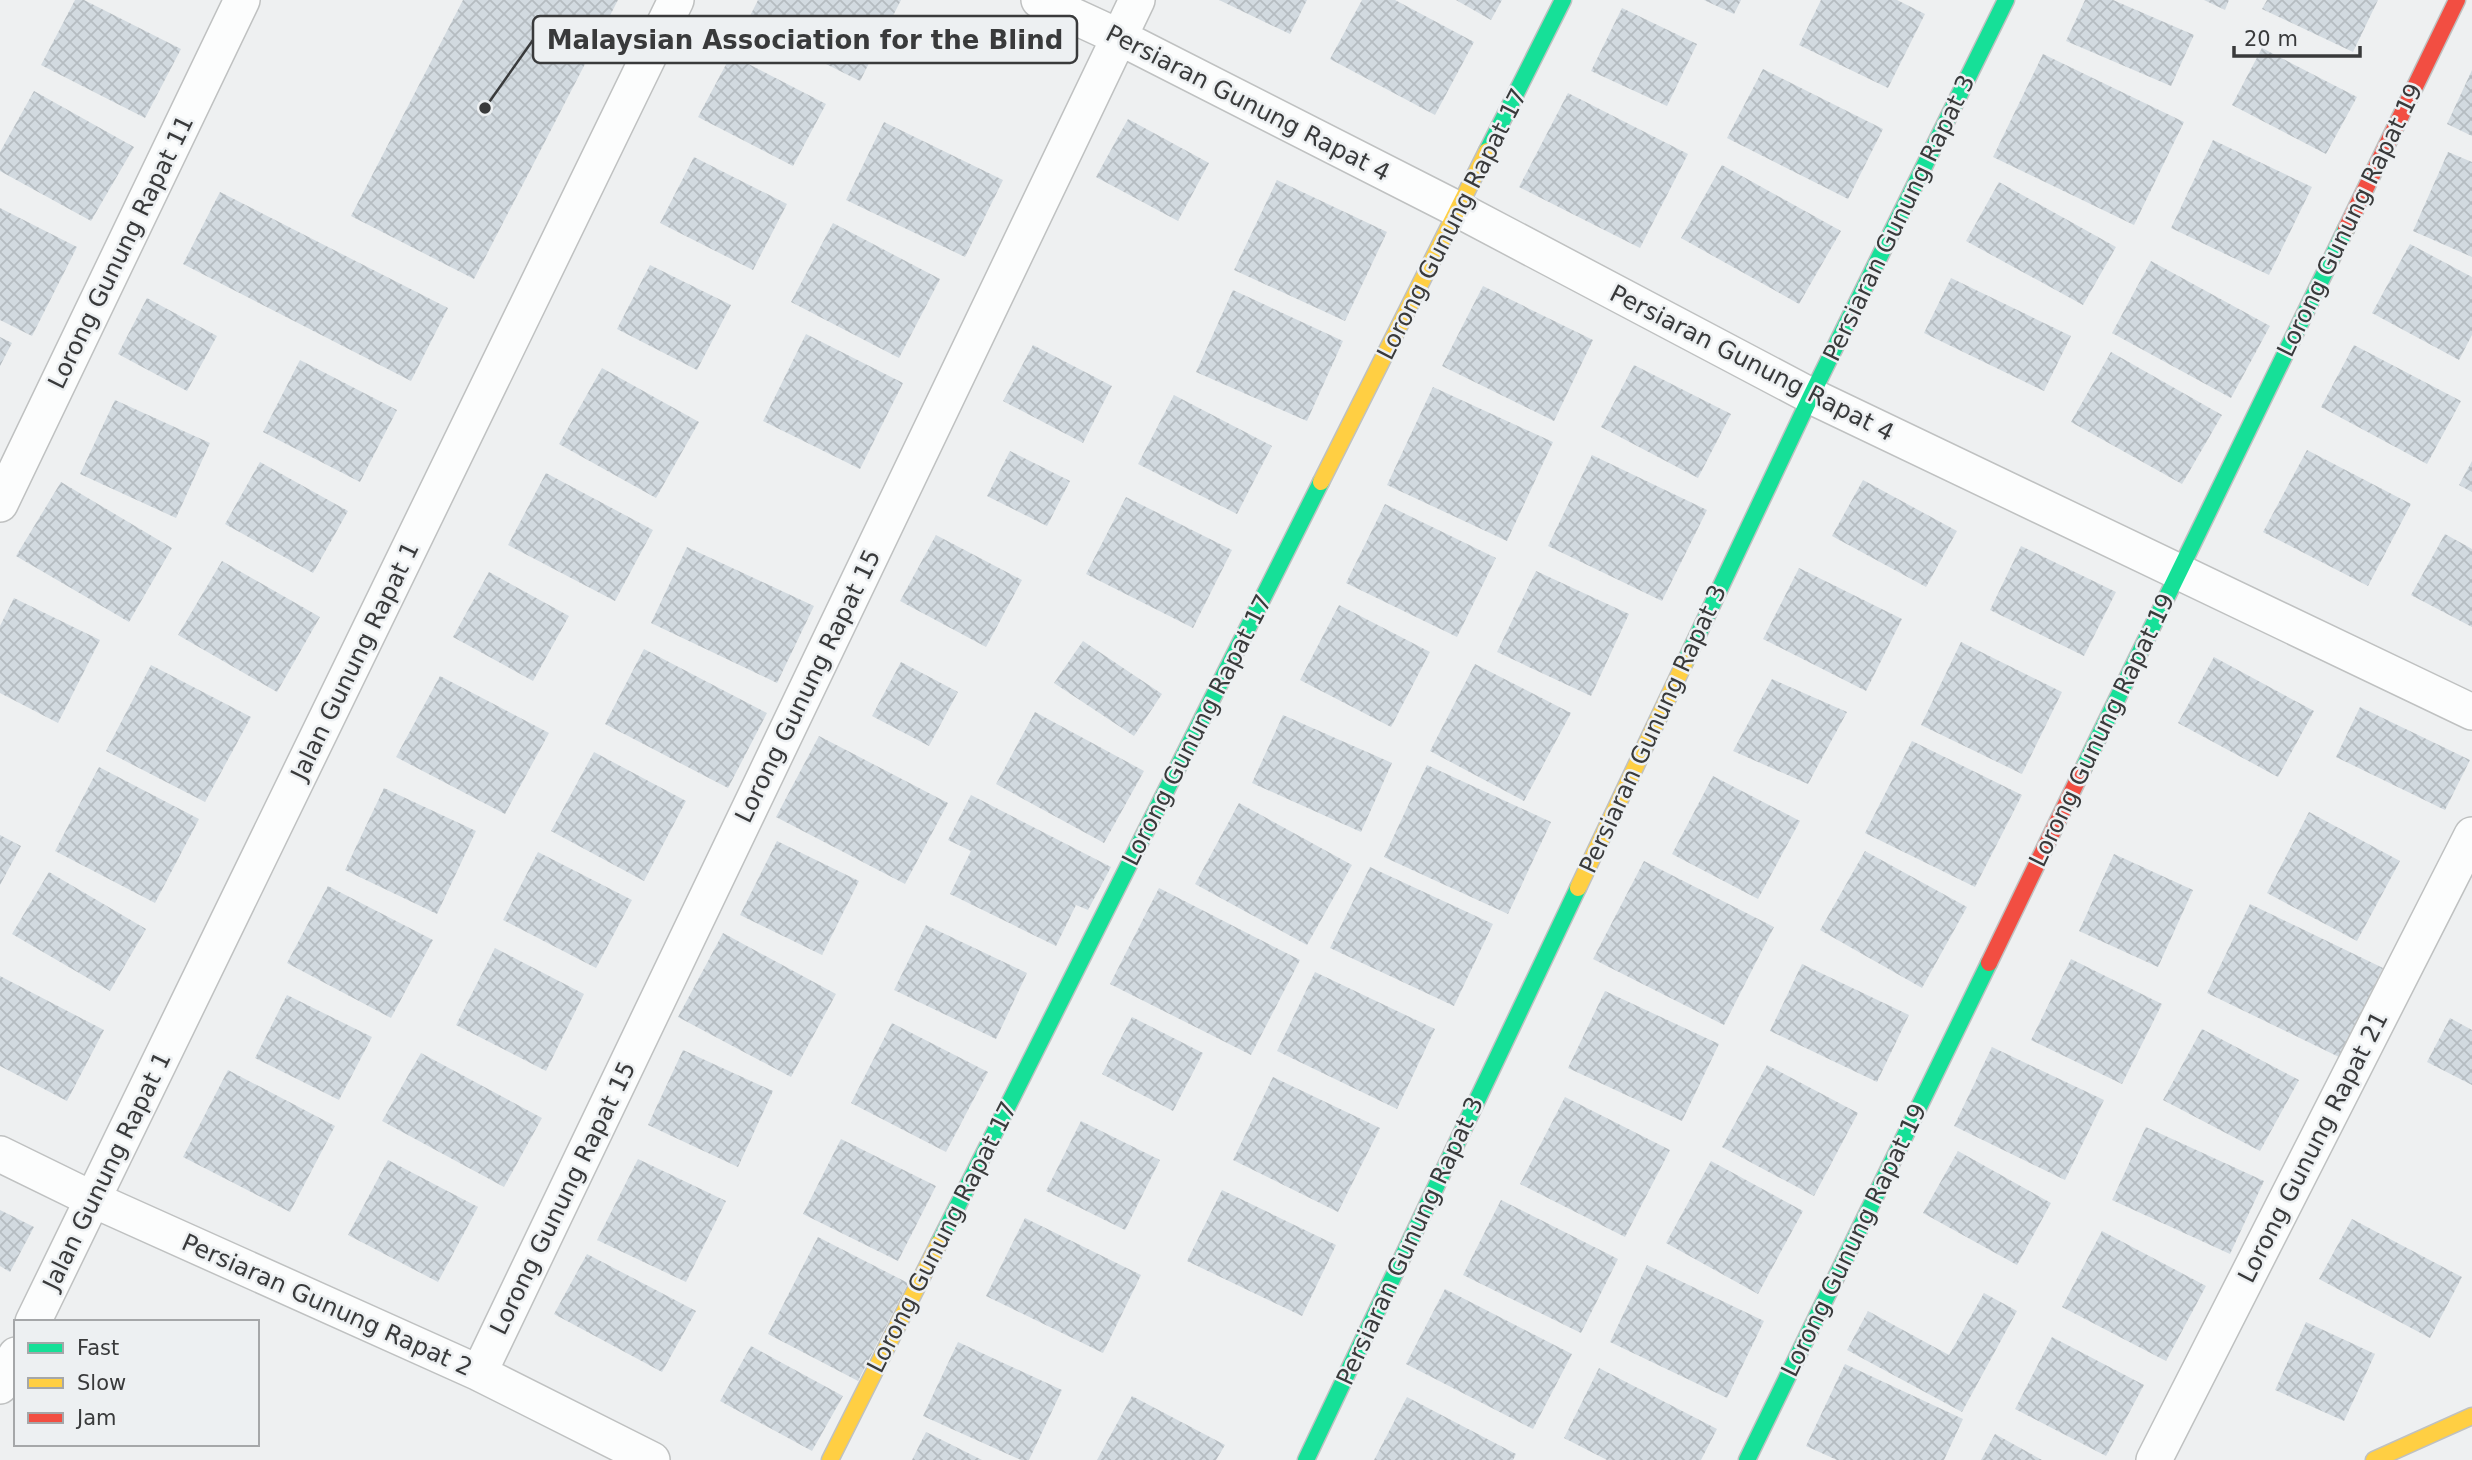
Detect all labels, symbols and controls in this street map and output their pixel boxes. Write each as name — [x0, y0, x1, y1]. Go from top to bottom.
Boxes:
scale bar — [2234, 14, 2360, 58]
callout: Malaysian Association for the Blind — [533, 16, 1077, 63]
street label: Persiaran Gunung Rapat 4 — [1101, 19, 1395, 187]
text: Malaysian Association for the Blind — [547, 25, 1063, 55]
text: 20 m — [2244, 27, 2298, 51]
street label: Persiaran Gunung Rapat 3 — [1817, 70, 1981, 366]
street label: Lorong Gunung Rapat 19 — [2272, 79, 2428, 361]
street label: Lorong Gunung Rapat 17 — [1371, 84, 1533, 364]
street label: Lorong Gunung Rapat 11 — [43, 111, 199, 393]
street label: Persiaran Gunung Rapat 4 — [1605, 279, 1899, 447]
street label: Jalan Gunung Rapat 1 — [284, 537, 425, 786]
street label: Lorong Gunung Rapat 15 — [730, 545, 886, 827]
street label: Persiaran Gunung Rapat 3 — [1574, 580, 1732, 878]
street label: Lorong Gunung Rapat 19 — [2024, 589, 2180, 871]
street label: Lorong Gunung Rapat 17 — [1116, 590, 1278, 870]
street label: Lorong Gunung Rapat 21 — [2232, 1007, 2394, 1287]
street label: Jalan Gunung Rapat 1 — [36, 1047, 177, 1296]
street label: Lorong Gunung Rapat 15 — [485, 1057, 641, 1339]
street label: Persiaran Gunung Rapat 3 — [1331, 1092, 1489, 1390]
street label: Lorong Gunung Rapat 17 — [861, 1097, 1023, 1377]
street label: Lorong Gunung Rapat 19 — [1776, 1099, 1932, 1381]
street label: Persiaran Gunung Rapat 2 — [177, 1228, 477, 1382]
legend — [14, 1320, 259, 1446]
text: Fast — [77, 1336, 119, 1360]
text: Slow — [77, 1371, 126, 1395]
text: Jam — [75, 1406, 117, 1430]

